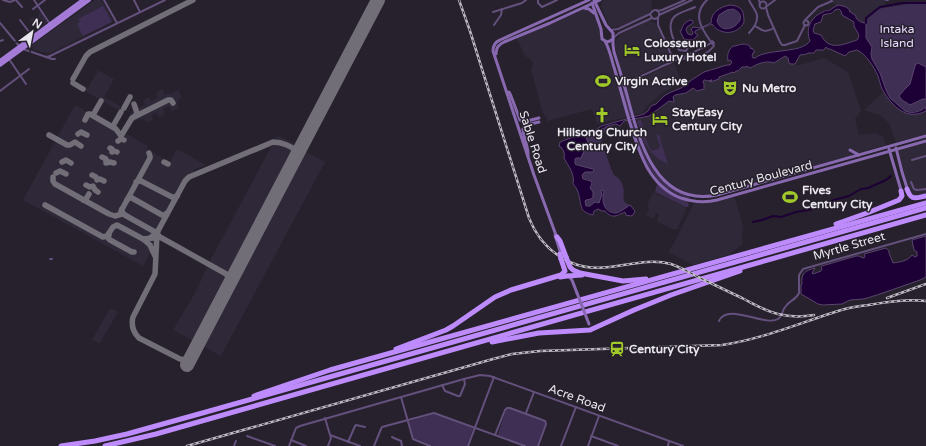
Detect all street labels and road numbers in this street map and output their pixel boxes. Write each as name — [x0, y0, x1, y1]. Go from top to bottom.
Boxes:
street label: Sable Road — [516, 109, 550, 175]
street label: Century Boulevard — [708, 158, 814, 198]
street label: Myrtle Street — [811, 229, 887, 263]
street label: Acre Road — [547, 381, 607, 415]

